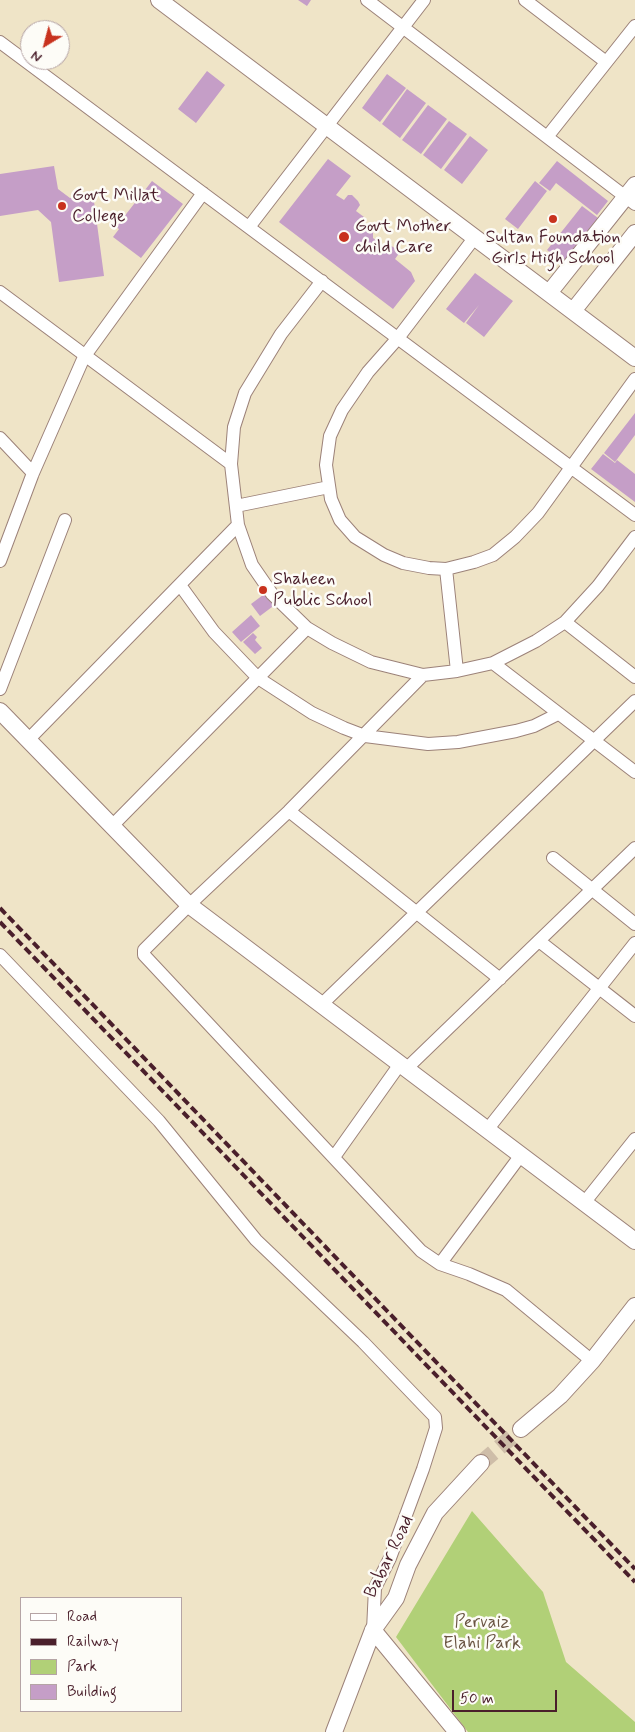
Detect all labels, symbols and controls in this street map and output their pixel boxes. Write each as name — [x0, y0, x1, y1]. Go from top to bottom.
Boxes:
north arrow — [20, 20, 70, 70]
text: N — [27, 46, 46, 66]
place label: Govt Millat College — [72, 185, 160, 228]
marker: Govt Millat College — [56, 200, 68, 212]
marker: Sultan Foundation Girls High School — [547, 213, 559, 225]
place label: Govt Mother child Care — [355, 216, 451, 258]
place label: Sultan Foundation Girls High School — [485, 227, 621, 270]
marker: Govt Mother child Care — [337, 230, 351, 244]
place label: Shaheen Public School — [273, 569, 372, 612]
marker: Shaheen Public School — [257, 584, 269, 596]
street label: Babar Road — [361, 1512, 419, 1602]
legend — [20, 1597, 182, 1712]
text: Road — [67, 1607, 97, 1627]
park label: Pervaiz Elahi Park — [443, 1612, 521, 1655]
text: Railway — [67, 1632, 119, 1652]
text: Park — [67, 1657, 97, 1677]
scale bar — [455, 1680, 560, 1712]
text: Building — [67, 1682, 117, 1702]
text: 50 m — [460, 1689, 494, 1709]

